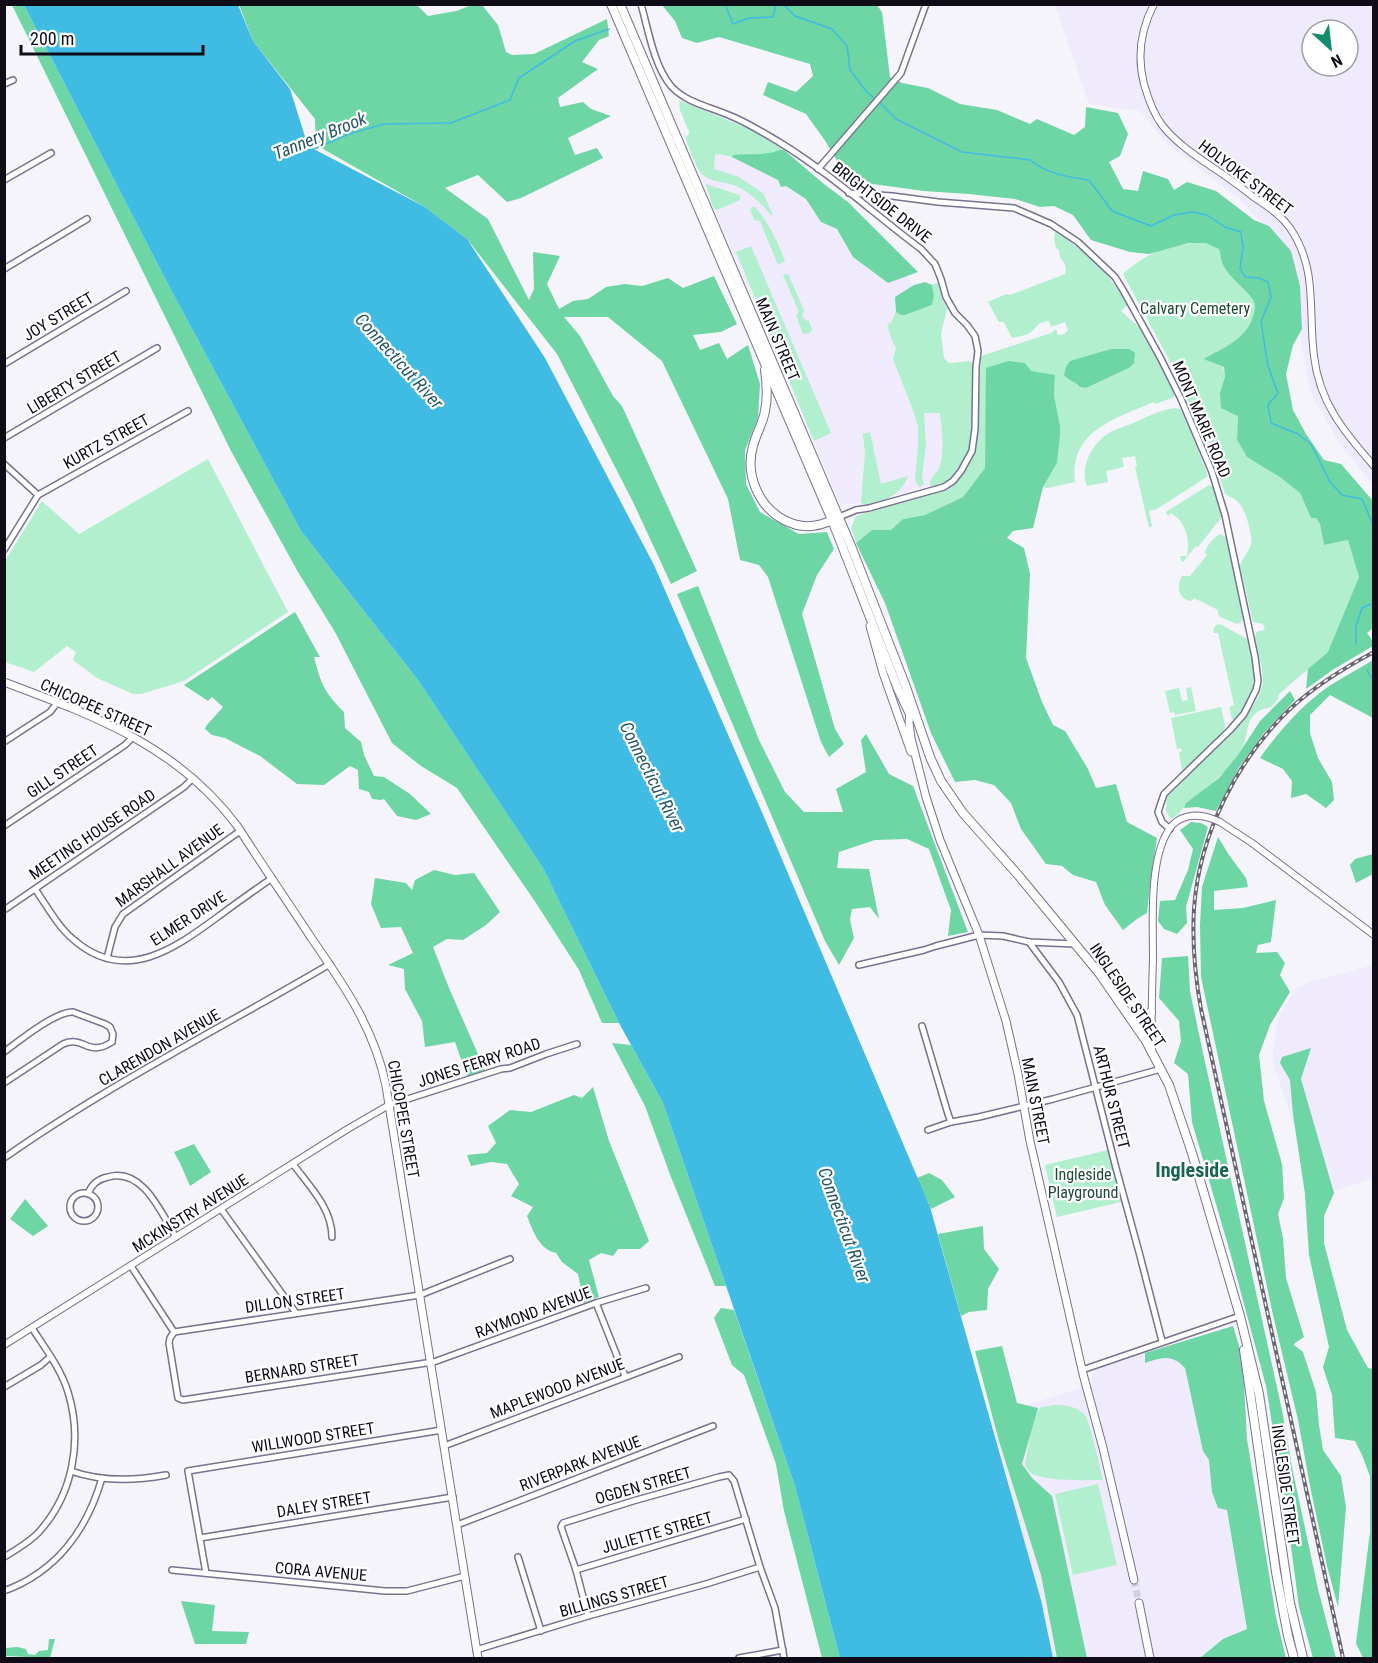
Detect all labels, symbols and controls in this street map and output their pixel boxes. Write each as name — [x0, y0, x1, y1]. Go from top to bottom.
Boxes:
scale bar — [21, 18, 202, 56]
north arrow — [1300, 18, 1360, 78]
text: 200 m — [30, 28, 74, 49]
text: N — [1328, 50, 1345, 72]
water label: Tannery Brook — [270, 107, 370, 164]
street label: HOLYOKE STREET — [1195, 136, 1297, 219]
street label: BRIGHTSIDE DRIVE — [828, 158, 935, 247]
street label: JOY STREET — [20, 288, 97, 345]
street label: MAIN STREET — [751, 295, 804, 384]
park label: Calvary Cemetery — [1140, 299, 1250, 318]
water label: Connecticut River — [351, 309, 448, 413]
street label: LIBERTY STREET — [24, 347, 125, 418]
street label: MONT MARIE ROAD — [1168, 358, 1235, 480]
street label: KURTZ STREET — [60, 410, 153, 473]
street label: CHICOPEE STREET — [37, 674, 154, 740]
water label: Connecticut River — [616, 718, 690, 836]
street label: GILL STREET — [23, 741, 102, 802]
street label: MEETING HOUSE ROAD — [26, 785, 159, 884]
street label: MARSHALL AVENUE — [112, 820, 227, 911]
street label: ELMER DRIVE — [147, 887, 230, 950]
street label: INGLESIDE STREET — [1086, 940, 1169, 1051]
street label: CLARENDON AVENUE — [95, 1005, 223, 1090]
street label: JONES FERRY ROAD — [415, 1034, 543, 1091]
street label: ARTHUR STREET — [1089, 1043, 1134, 1151]
street label: MAIN STREET — [1018, 1056, 1053, 1146]
street label: CHICOPEE STREET — [384, 1059, 423, 1180]
district label: Ingleside — [1155, 1158, 1229, 1182]
water label: Connecticut River — [814, 1164, 875, 1286]
park label: Ingleside Playground — [1048, 1165, 1118, 1202]
street label: MCKINSTRY AVENUE — [129, 1170, 252, 1257]
street label: RAYMOND AVENUE — [473, 1283, 594, 1342]
street label: DILLON STREET — [244, 1284, 346, 1317]
street label: BERNARD STREET — [244, 1350, 360, 1387]
street label: MAPLEWOOD AVENUE — [487, 1354, 627, 1423]
street label: WILLWOOD STREET — [250, 1418, 376, 1457]
street label: INGLESIDE STREET — [1268, 1424, 1303, 1547]
street label: RIVERPARK AVENUE — [517, 1432, 643, 1495]
street label: OGDEN STREET — [593, 1463, 693, 1508]
street label: DALEY STREET — [276, 1488, 373, 1521]
street label: JULIETTE STREET — [600, 1508, 715, 1557]
street label: CORA AVENUE — [274, 1558, 368, 1585]
street label: BILLINGS STREET — [557, 1572, 671, 1621]

